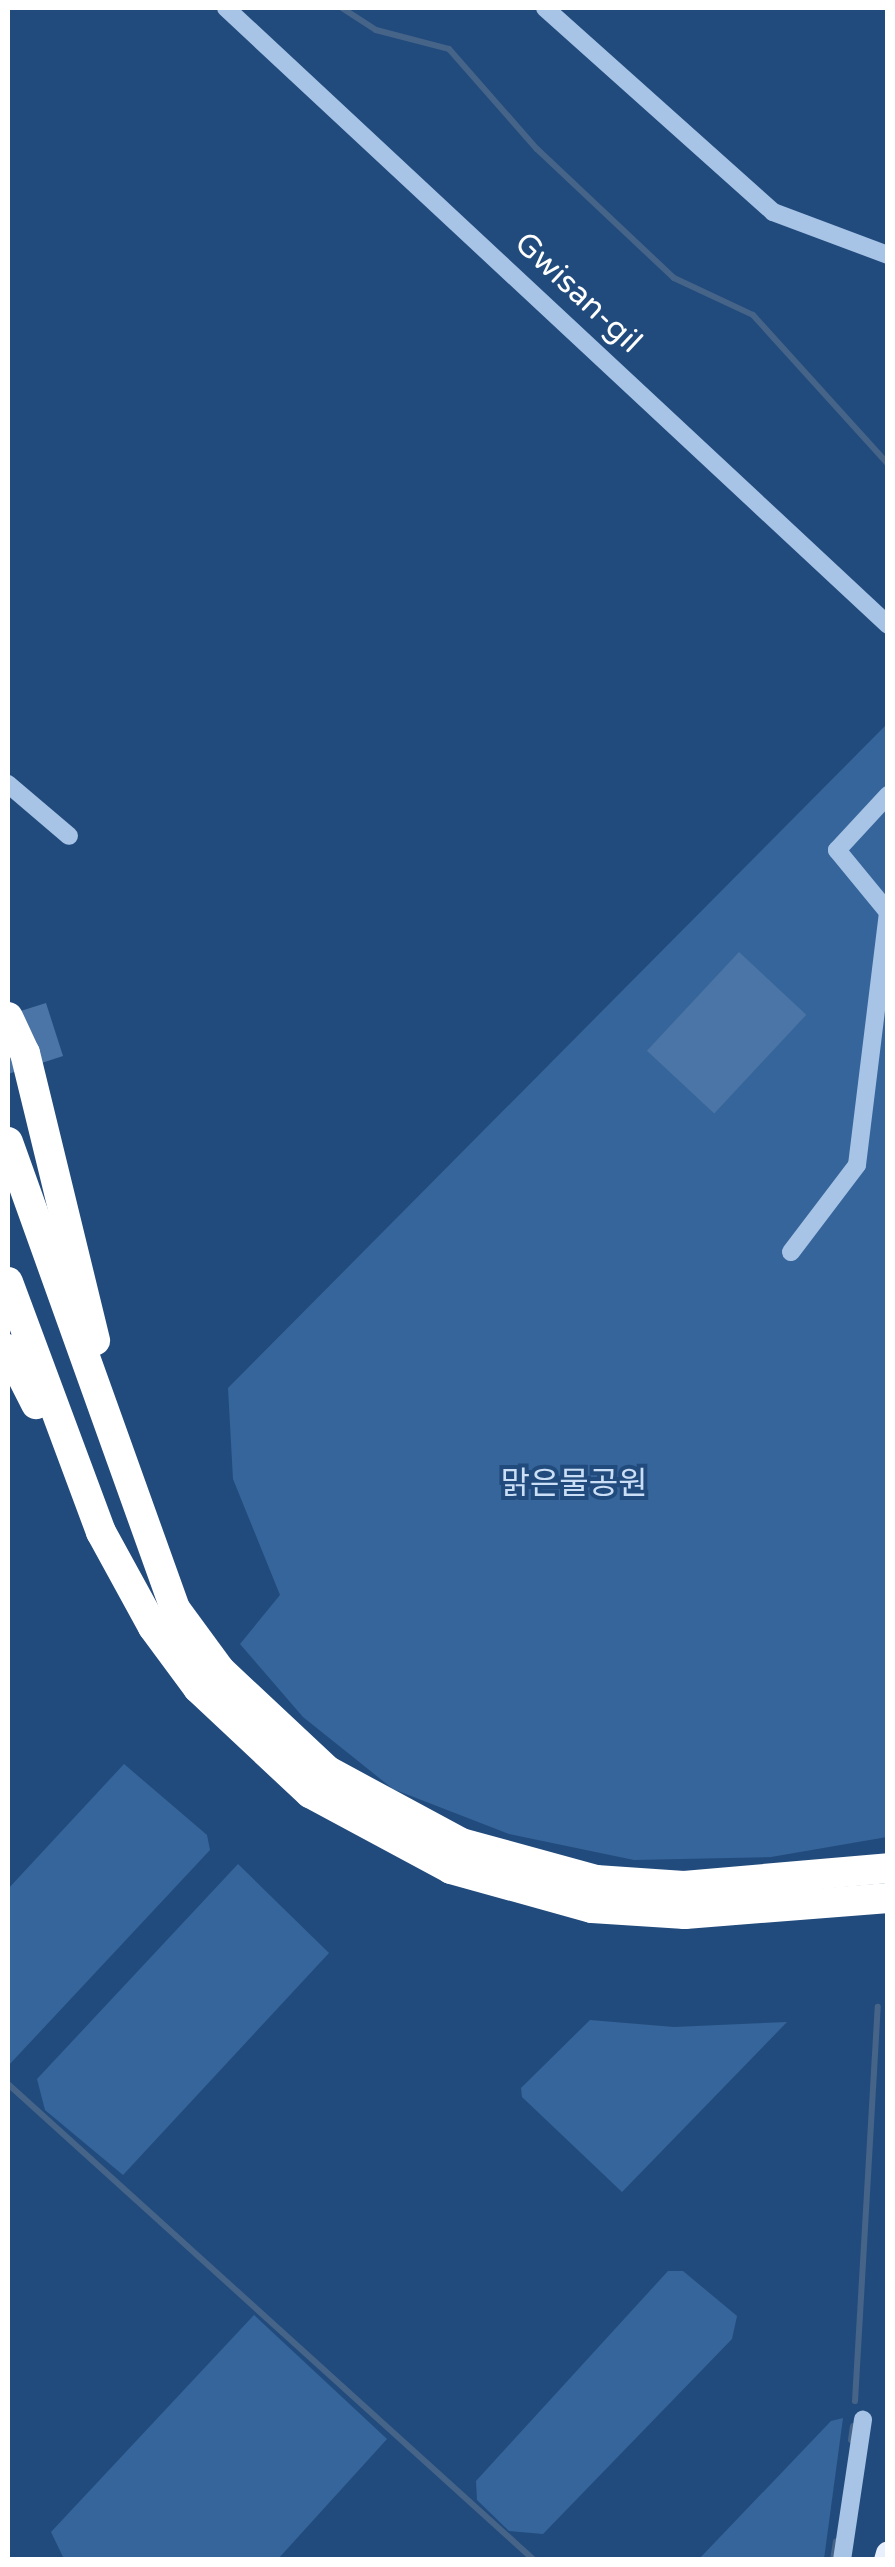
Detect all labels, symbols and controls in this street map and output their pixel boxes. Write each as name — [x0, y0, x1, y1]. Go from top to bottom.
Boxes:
street label: Gwisan-gil — [507, 225, 649, 361]
park label: 맑은물공원 — [500, 1465, 648, 1503]

